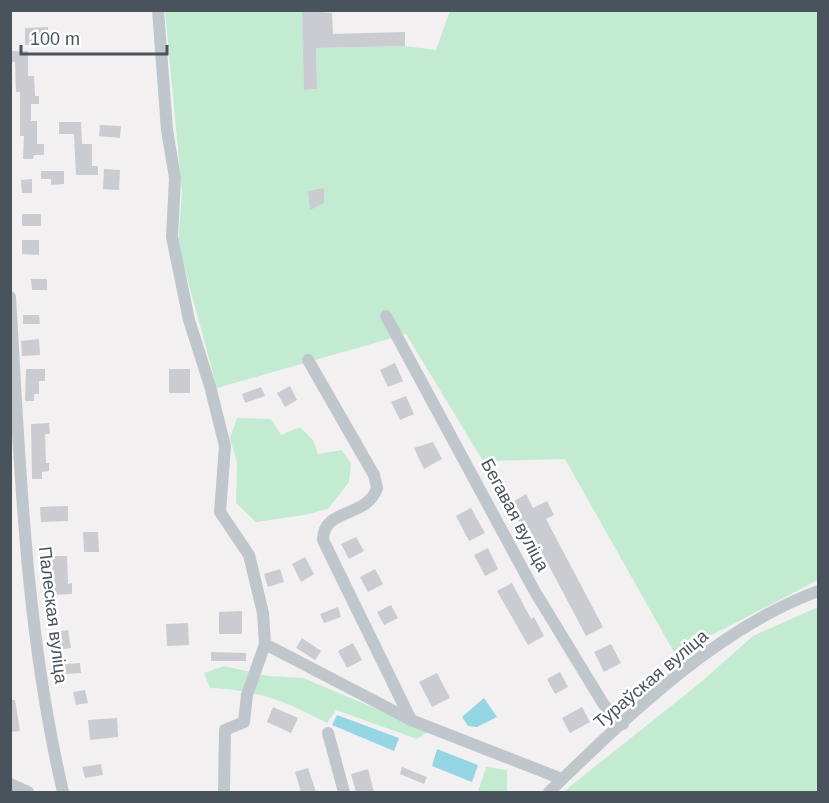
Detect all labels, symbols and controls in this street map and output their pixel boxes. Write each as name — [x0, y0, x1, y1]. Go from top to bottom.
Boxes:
scale bar — [21, 18, 166, 56]
text: 100 m — [30, 29, 80, 49]
street label: Бегавая вуліца — [477, 455, 554, 576]
street label: Палеская вуліца — [35, 545, 71, 686]
street label: Тураўская вуліца — [590, 625, 713, 732]

